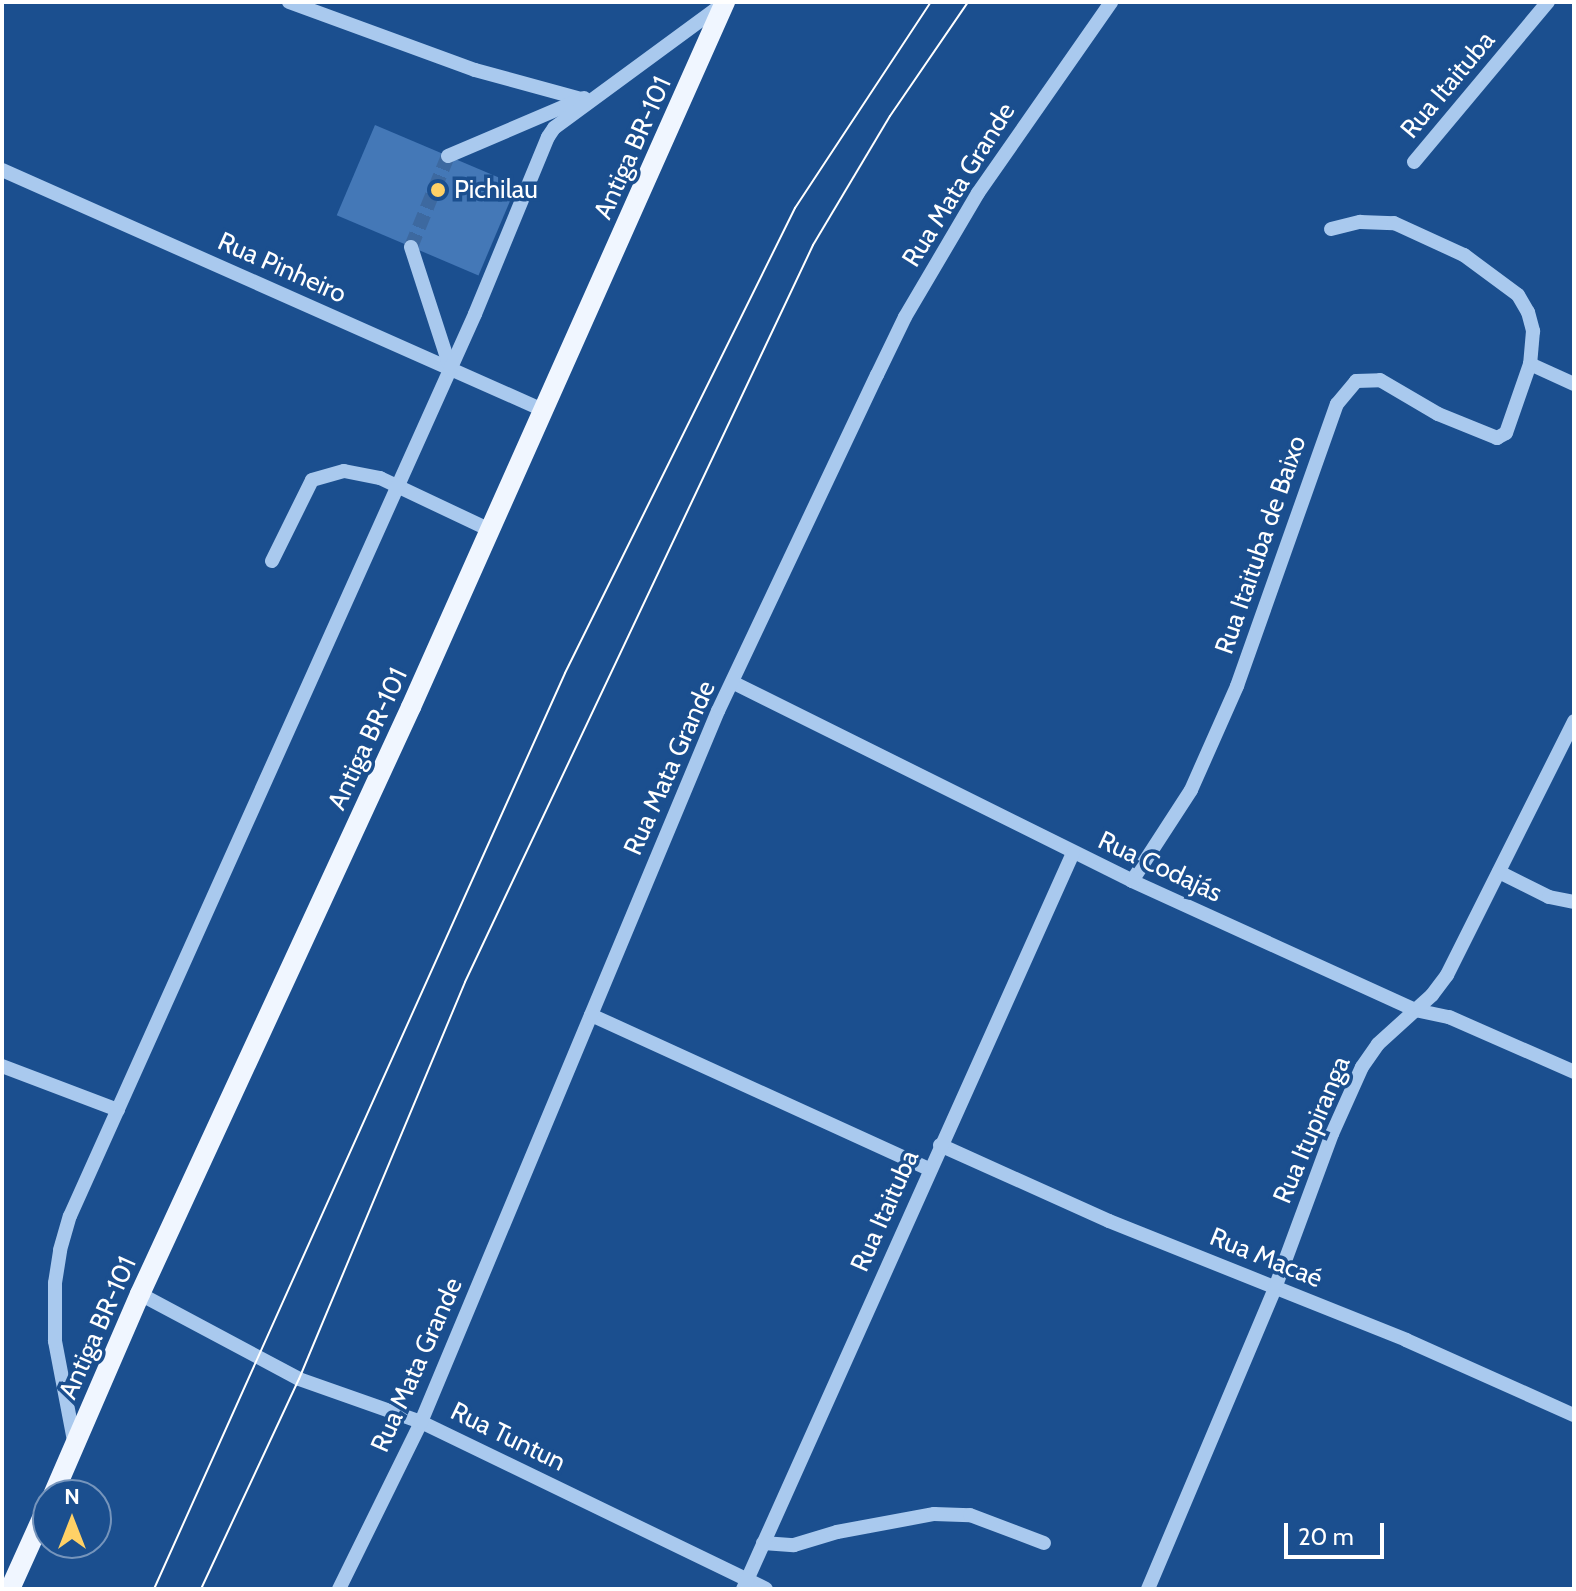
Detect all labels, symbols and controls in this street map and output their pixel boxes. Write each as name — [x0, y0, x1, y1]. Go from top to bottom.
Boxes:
street label: Rua Itaituba — [1394, 25, 1502, 145]
street label: Antiga BR-101 — [588, 72, 678, 224]
street label: Rua Mata Grande — [896, 97, 1022, 273]
place label: Pichilau — [454, 174, 538, 206]
marker: Pichilau — [429, 181, 447, 199]
street label: Rua Pinheiro — [213, 226, 351, 310]
street label: Rua Itaituba de Baixo — [1209, 432, 1313, 658]
street label: Antiga BR-101 — [322, 663, 414, 815]
street label: Rua Mata Grande — [618, 676, 722, 860]
street label: Rua Codajás — [1093, 825, 1227, 909]
street label: Rua Itupiranga — [1267, 1052, 1357, 1208]
street label: Rua Itaituba — [844, 1145, 926, 1277]
street label: Rua Macaé — [1205, 1221, 1327, 1295]
street label: Antiga BR-101 — [53, 1252, 143, 1404]
street label: Rua Mata Grande — [365, 1273, 469, 1457]
street label: Rua Tuntun — [446, 1396, 570, 1478]
north arrow — [32, 1479, 112, 1559]
text: N — [64, 1483, 80, 1510]
scale bar — [1288, 1507, 1388, 1557]
text: 20 m — [1298, 1522, 1354, 1551]

